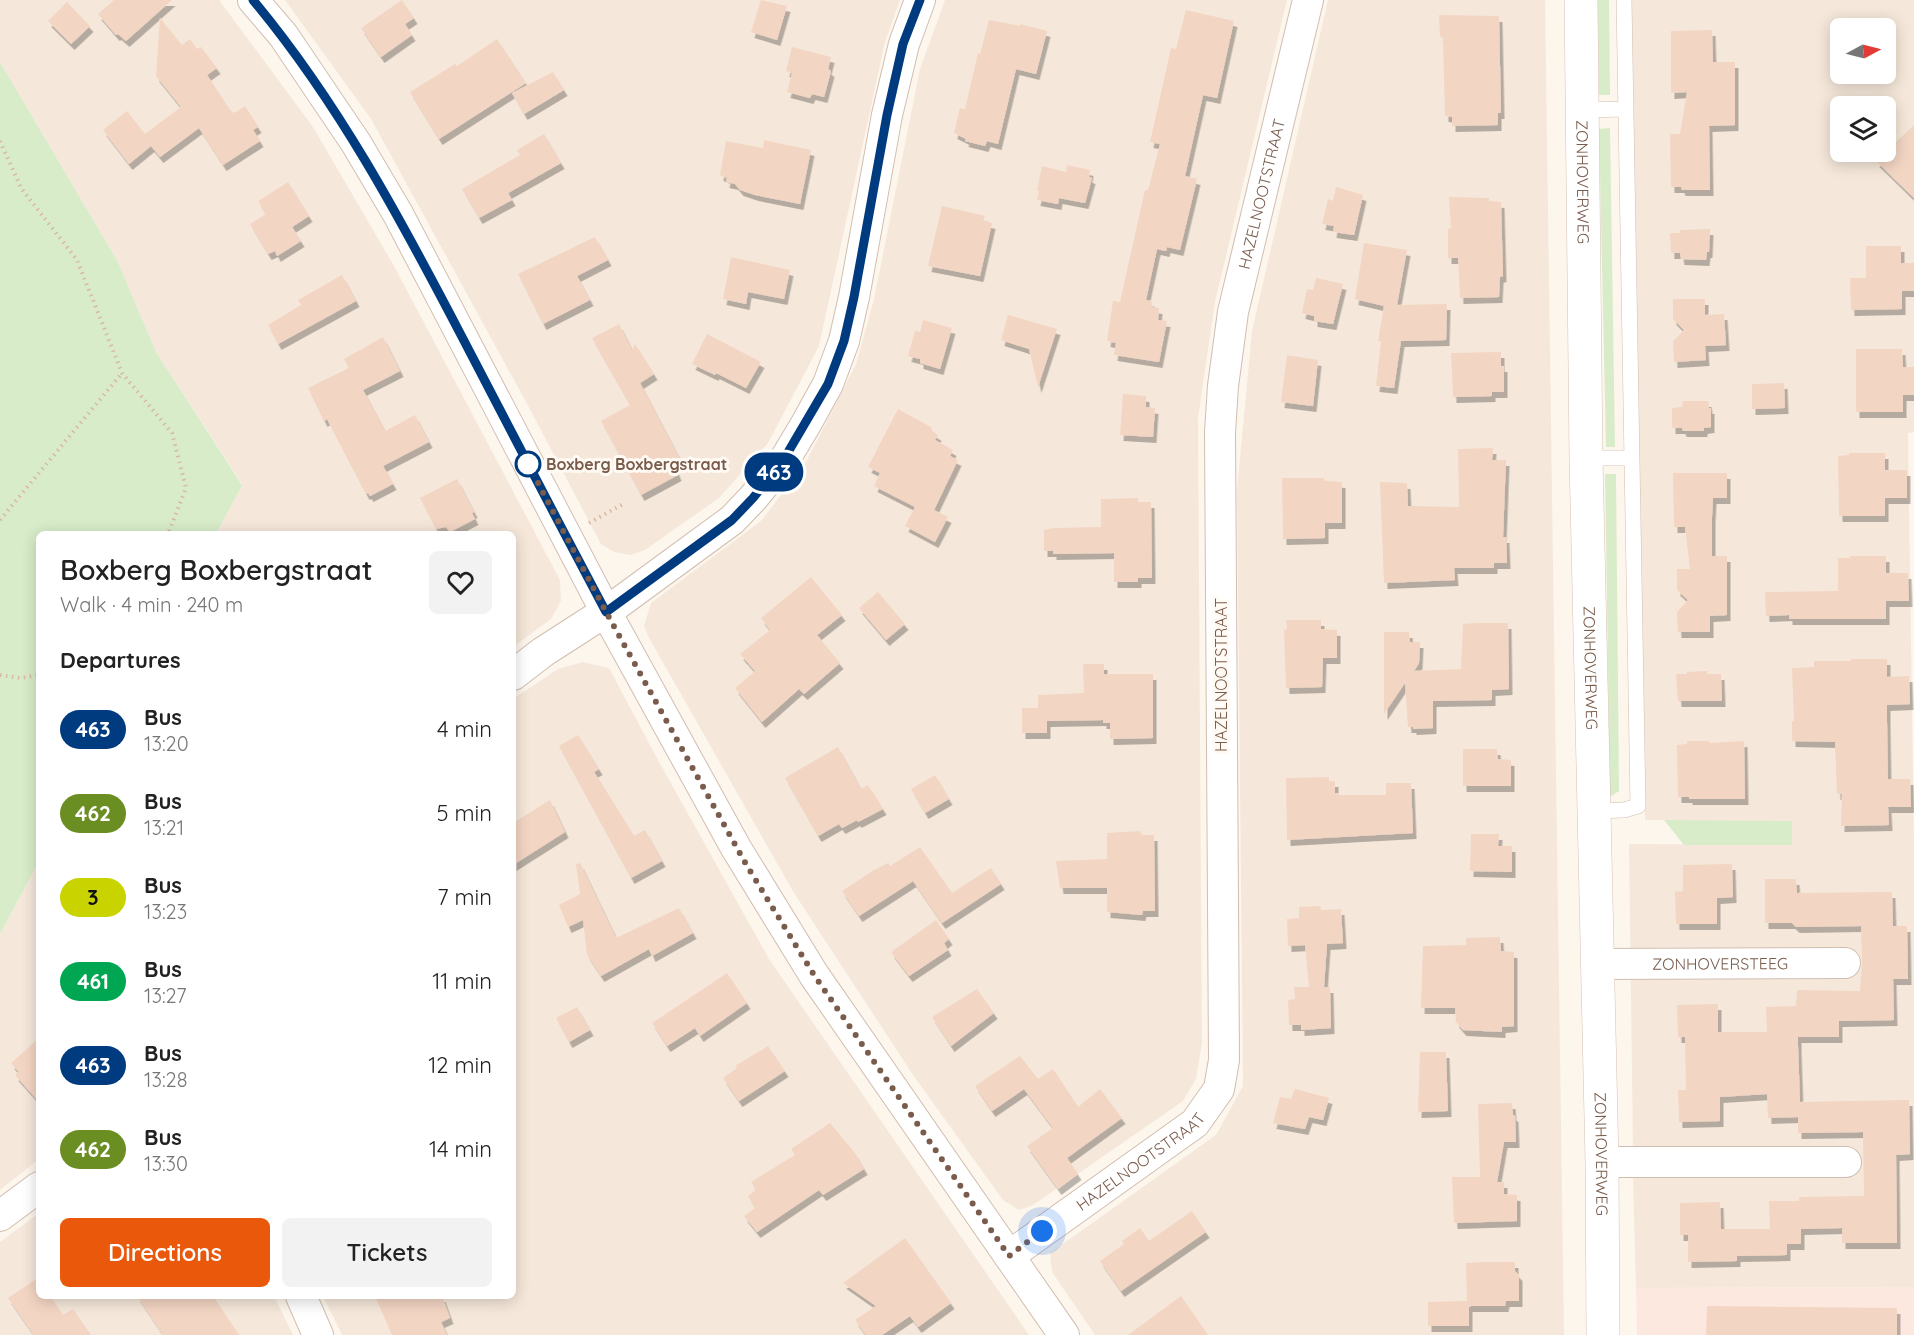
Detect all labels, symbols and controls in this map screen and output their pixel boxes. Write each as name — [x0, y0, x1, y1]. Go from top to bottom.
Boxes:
north arrow — [1830, 18, 1896, 84]
map controls — [1830, 18, 1896, 162]
button: layers — [1830, 96, 1896, 162]
street label: HAZELNOOTSTRAAT — [1234, 116, 1289, 271]
street label: ZONHOVERWEG — [1572, 120, 1594, 244]
marker: Boxberg Boxbergstraat — [515, 451, 541, 477]
line badge: 463 — [740, 452, 808, 492]
place label: Boxberg Boxbergstraat — [546, 454, 727, 474]
text: 463 — [756, 459, 792, 485]
button: heart — [429, 551, 492, 614]
text: Boxberg Boxbergstraat — [60, 552, 372, 587]
text: Walk · 4 min · 240 m — [60, 592, 243, 617]
street label: HAZELNOOTSTRAAT — [1211, 598, 1231, 752]
street label: ZONHOVERWEG — [1579, 606, 1602, 730]
text: Departures — [60, 646, 181, 674]
text: Bus — [144, 703, 182, 731]
text: 4 min — [437, 715, 492, 743]
text: 463 — [75, 716, 111, 742]
text: 13:20 — [144, 731, 189, 756]
text: Bus — [144, 787, 182, 815]
text: 5 min — [437, 799, 492, 827]
text: 462 — [75, 800, 111, 826]
text: 13:21 — [144, 815, 184, 840]
text: Bus — [144, 871, 182, 899]
text: 7 min — [437, 883, 492, 911]
text: 3 — [87, 884, 99, 910]
text: 13:23 — [144, 899, 187, 924]
street label: ZONHOVERSTEEG — [1652, 953, 1788, 974]
text: Bus — [144, 955, 182, 983]
text: 11 min — [432, 967, 492, 995]
text: 461 — [77, 968, 109, 994]
text: 13:27 — [144, 983, 187, 1008]
text: Bus — [144, 1039, 182, 1067]
text: 12 min — [428, 1051, 492, 1079]
text: 463 — [75, 1052, 111, 1078]
text: 13:28 — [144, 1067, 188, 1092]
street label: ZONHOVERWEG — [1590, 1092, 1612, 1216]
street label: HAZELNOOTSTRAAT — [1072, 1108, 1209, 1215]
text: Bus — [144, 1123, 182, 1151]
text: 14 min — [429, 1135, 492, 1163]
text: 462 — [75, 1136, 111, 1162]
text: 13:30 — [144, 1151, 188, 1176]
your location — [1027, 1216, 1057, 1246]
button: Directions — [60, 1218, 270, 1287]
button: Tickets — [282, 1218, 492, 1287]

